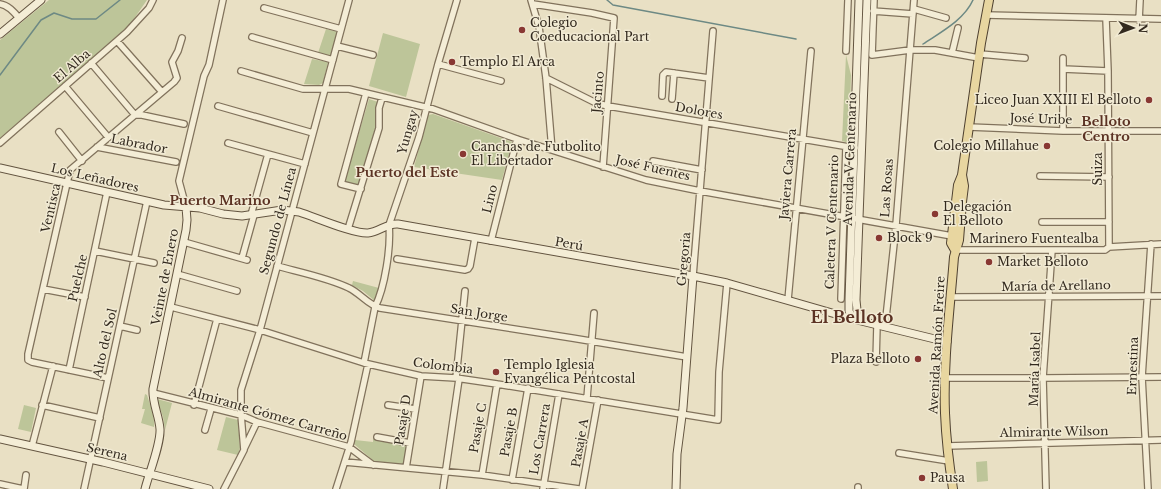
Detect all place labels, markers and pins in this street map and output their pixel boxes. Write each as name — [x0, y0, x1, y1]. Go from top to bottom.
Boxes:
place label: Colegio Coeducacional Part — [530, 15, 650, 44]
marker: Colegio Coeducacional Part — [517, 25, 527, 35]
place label: Templo El Arca — [460, 54, 555, 69]
marker: Templo El Arca — [447, 57, 457, 67]
place label: Liceo Juan XXIII El Belloto — [975, 92, 1141, 107]
marker: Liceo Juan XXIII El Belloto — [1144, 95, 1154, 105]
place label: Colegio Millahue — [933, 138, 1039, 153]
place label: Canchas de Futbolito El Libertador — [471, 139, 601, 168]
marker: Colegio Millahue — [1042, 141, 1052, 151]
marker: Canchas de Futbolito El Libertador — [458, 149, 468, 159]
place label: Delegación El Belloto — [943, 199, 1012, 228]
marker: Delegación El Belloto — [930, 209, 940, 219]
place label: Block 9 — [887, 230, 933, 245]
marker: Block 9 — [874, 233, 884, 243]
place label: Market Belloto — [997, 254, 1089, 269]
marker: Market Belloto — [984, 257, 994, 267]
place label: Plaza Belloto — [830, 351, 910, 366]
marker: Plaza Belloto — [913, 354, 923, 364]
place label: Templo Iglesia Evangélica Pentcostal — [504, 357, 635, 386]
marker: Templo Iglesia Evangélica Pentcostal — [491, 367, 501, 377]
place label: Pausa — [930, 470, 965, 485]
marker: Pausa — [917, 473, 927, 483]

